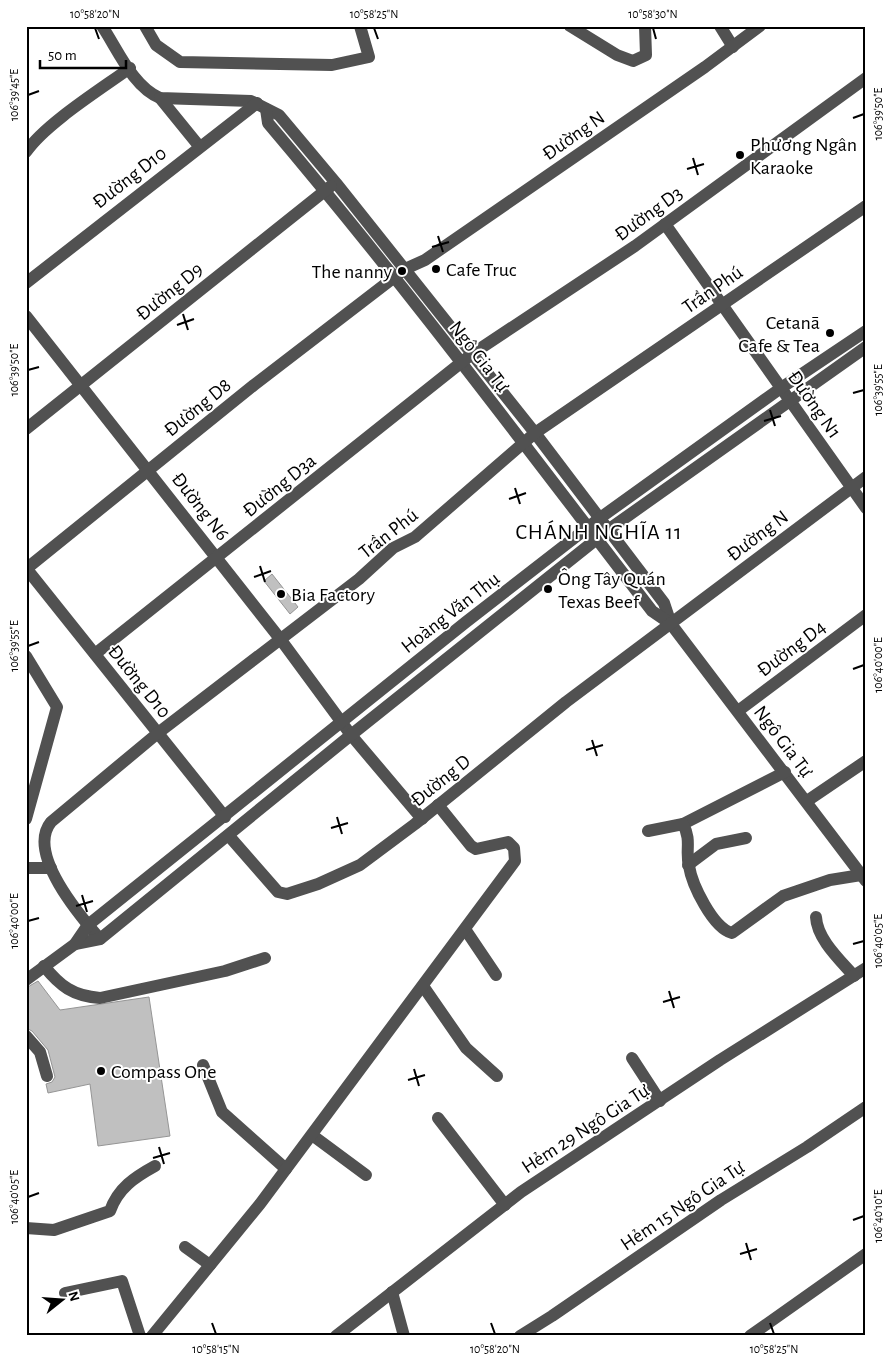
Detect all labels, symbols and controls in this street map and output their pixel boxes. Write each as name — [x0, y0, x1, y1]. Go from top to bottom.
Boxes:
text: 10°58'20"N — [70, 8, 120, 20]
text: 10°58'25"N — [350, 8, 398, 20]
text: 10°58'30"N — [628, 8, 678, 20]
scale bar — [40, 38, 126, 70]
text: 50 m — [48, 48, 77, 63]
text: 106°39'45"E — [8, 69, 20, 121]
text: 106°39'50"E — [872, 87, 884, 140]
street label: Đường N — [539, 107, 608, 164]
place label: Phương Ngân Karaoke — [750, 135, 857, 178]
street label: Đường D10 — [89, 143, 170, 213]
marker: Phương Ngân Karaoke — [734, 149, 746, 161]
street label: Đường D3 — [611, 183, 686, 245]
street label: Đường D9 — [132, 259, 207, 325]
place label: Cafe Truc — [446, 260, 517, 280]
place label: The nanny — [312, 262, 392, 282]
street label: Trần Phú — [679, 262, 746, 318]
marker: Cafe Truc — [430, 263, 442, 275]
marker: The nanny — [396, 265, 408, 277]
place label: Cetanā Cafe & Tea — [738, 313, 820, 356]
street label: Ngô Gia Tự — [445, 317, 513, 396]
marker: Cetanā Cafe & Tea — [824, 327, 836, 339]
text: 106°39'50"E — [8, 343, 20, 396]
text: 106°39'55"E — [872, 364, 884, 416]
street label: Đường N1 — [784, 367, 845, 442]
street label: Đường D8 — [160, 375, 235, 441]
street label: Đường D3a — [239, 450, 320, 521]
street label: Đường N6 — [168, 469, 233, 544]
street label: Trần Phú — [355, 505, 422, 563]
street label: Đường N — [723, 506, 792, 565]
district label: CHÁNH NGHĨA 11 — [515, 520, 683, 543]
street label: Hoàng Văn Thụ — [398, 568, 503, 657]
place label: Ông Tây Quán Texas Beef — [558, 568, 666, 612]
marker: Ông Tây Quán Texas Beef — [542, 583, 554, 595]
place label: Bia Factory — [291, 585, 376, 605]
marker: Bia Factory — [275, 588, 287, 600]
street label: Đường D4 — [754, 617, 829, 681]
text: 106°39'55"E — [8, 620, 20, 672]
text: 106°40'00"E — [872, 637, 884, 693]
street label: Đường D10 — [104, 641, 175, 722]
street label: Ngô Gia Tự — [750, 702, 817, 782]
street label: Đường D — [407, 751, 474, 811]
text: 106°40'00"E — [8, 893, 20, 949]
text: 106°40'05"E — [872, 914, 884, 968]
place label: Compass One — [111, 1062, 216, 1082]
marker: Compass One — [95, 1065, 107, 1077]
street label: Hẻm 29 Ngô Gia Tự — [518, 1080, 653, 1177]
street label: Hẻm 15 Ngô Gia Tự — [617, 1157, 749, 1255]
text: 106°40'05"E — [8, 1170, 20, 1224]
text: 106°40'10"E — [872, 1189, 884, 1243]
north arrow — [38, 1274, 88, 1324]
text: N — [65, 1290, 82, 1303]
text: 10°58'15"N — [192, 1343, 240, 1355]
text: 10°58'20"N — [470, 1343, 520, 1355]
text: 10°58'25"N — [750, 1343, 798, 1355]

